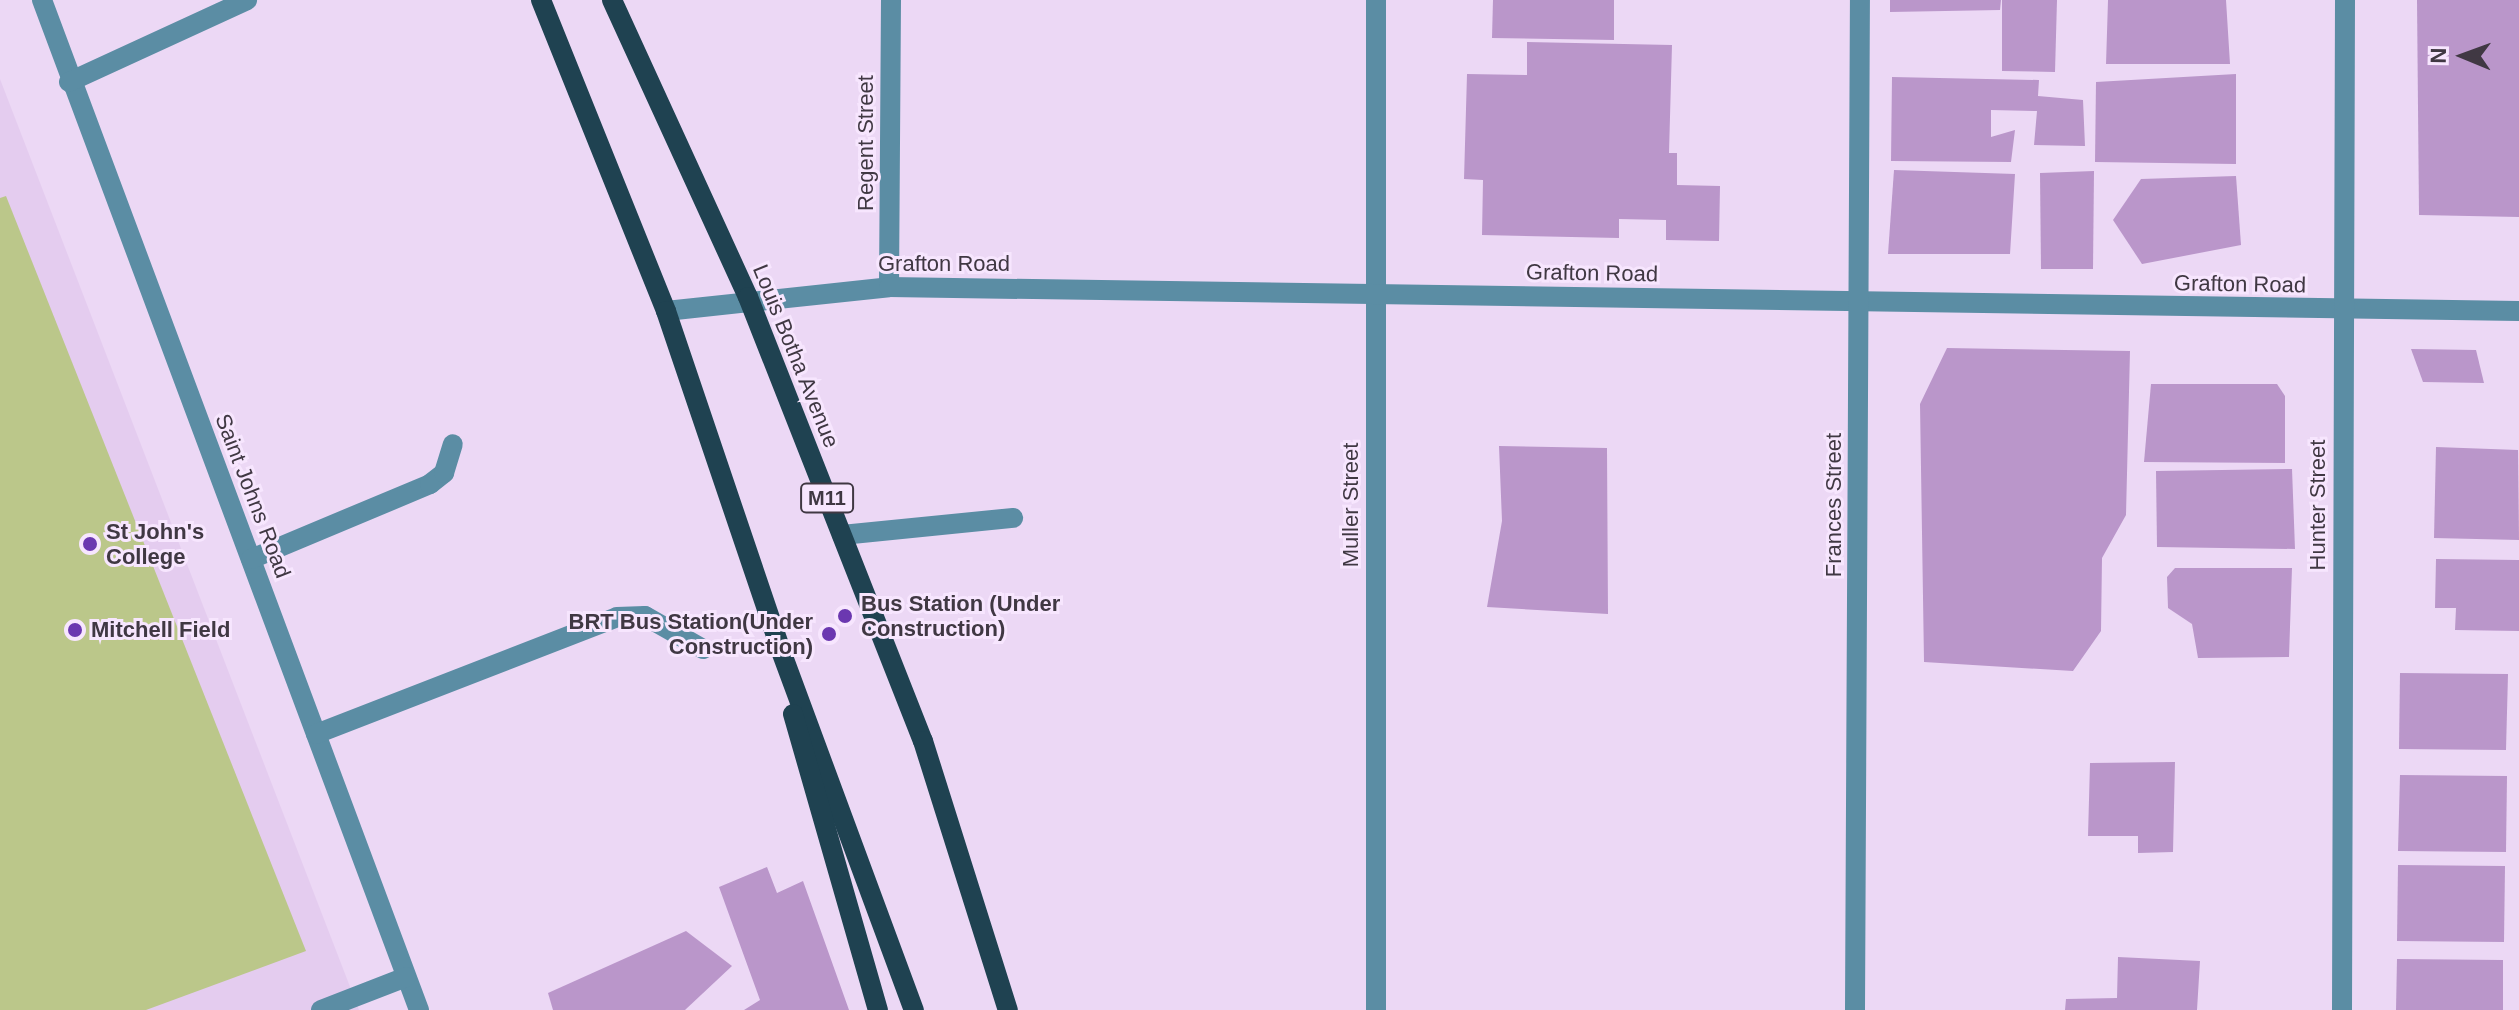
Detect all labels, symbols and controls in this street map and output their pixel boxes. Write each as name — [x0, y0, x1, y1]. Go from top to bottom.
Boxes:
north arrow — [2423, 16, 2503, 96]
text: N — [2426, 47, 2451, 64]
street label: Regent Street — [853, 75, 879, 211]
street label: Grafton Road — [878, 251, 1010, 277]
street label: Grafton Road — [1526, 259, 1658, 287]
street label: Louis Botha Avenue — [747, 260, 845, 452]
street label: Grafton Road — [2174, 270, 2306, 298]
street label: Saint Johns Road — [210, 410, 296, 582]
street label: Frances Street — [1821, 433, 1847, 577]
street label: Hunter Street — [2305, 440, 2331, 570]
street label: Muller Street — [1338, 443, 1364, 567]
road number: M11 — [799, 482, 855, 514]
place label: St John's College — [106, 518, 204, 570]
marker: St John's College — [81, 535, 99, 553]
place label: Bus Station (Under Construction) — [861, 590, 1060, 642]
marker: Bus Station (Under Construction) — [836, 607, 854, 625]
place label: BRT Bus Station(Under Construction) — [569, 608, 813, 660]
place label: Mitchell Field — [91, 617, 230, 643]
marker: Mitchell Field — [66, 621, 84, 639]
marker: BRT Bus Station(Under Construction) — [820, 625, 838, 643]

